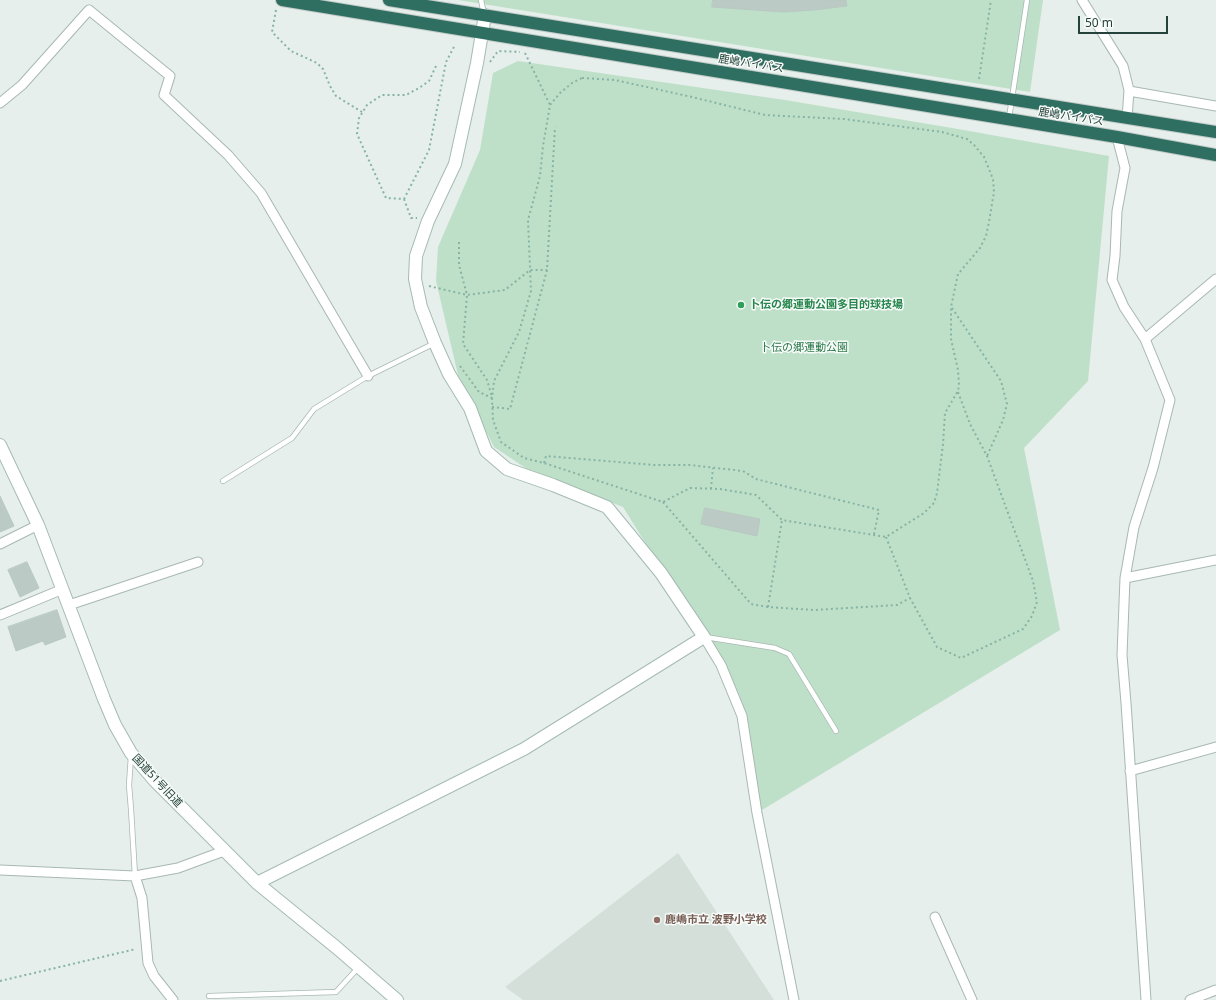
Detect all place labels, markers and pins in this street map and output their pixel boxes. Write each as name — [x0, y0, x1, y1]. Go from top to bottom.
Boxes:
place label: 卜伝の郷運動公園多目的球技場 — [749, 298, 903, 312]
marker: 卜伝の郷運動公園多目的球技場 — [736, 300, 746, 310]
place label: 鹿嶋市立 波野小学校 — [665, 913, 767, 927]
marker: 鹿嶋市立 波野小学校 — [652, 915, 662, 925]

